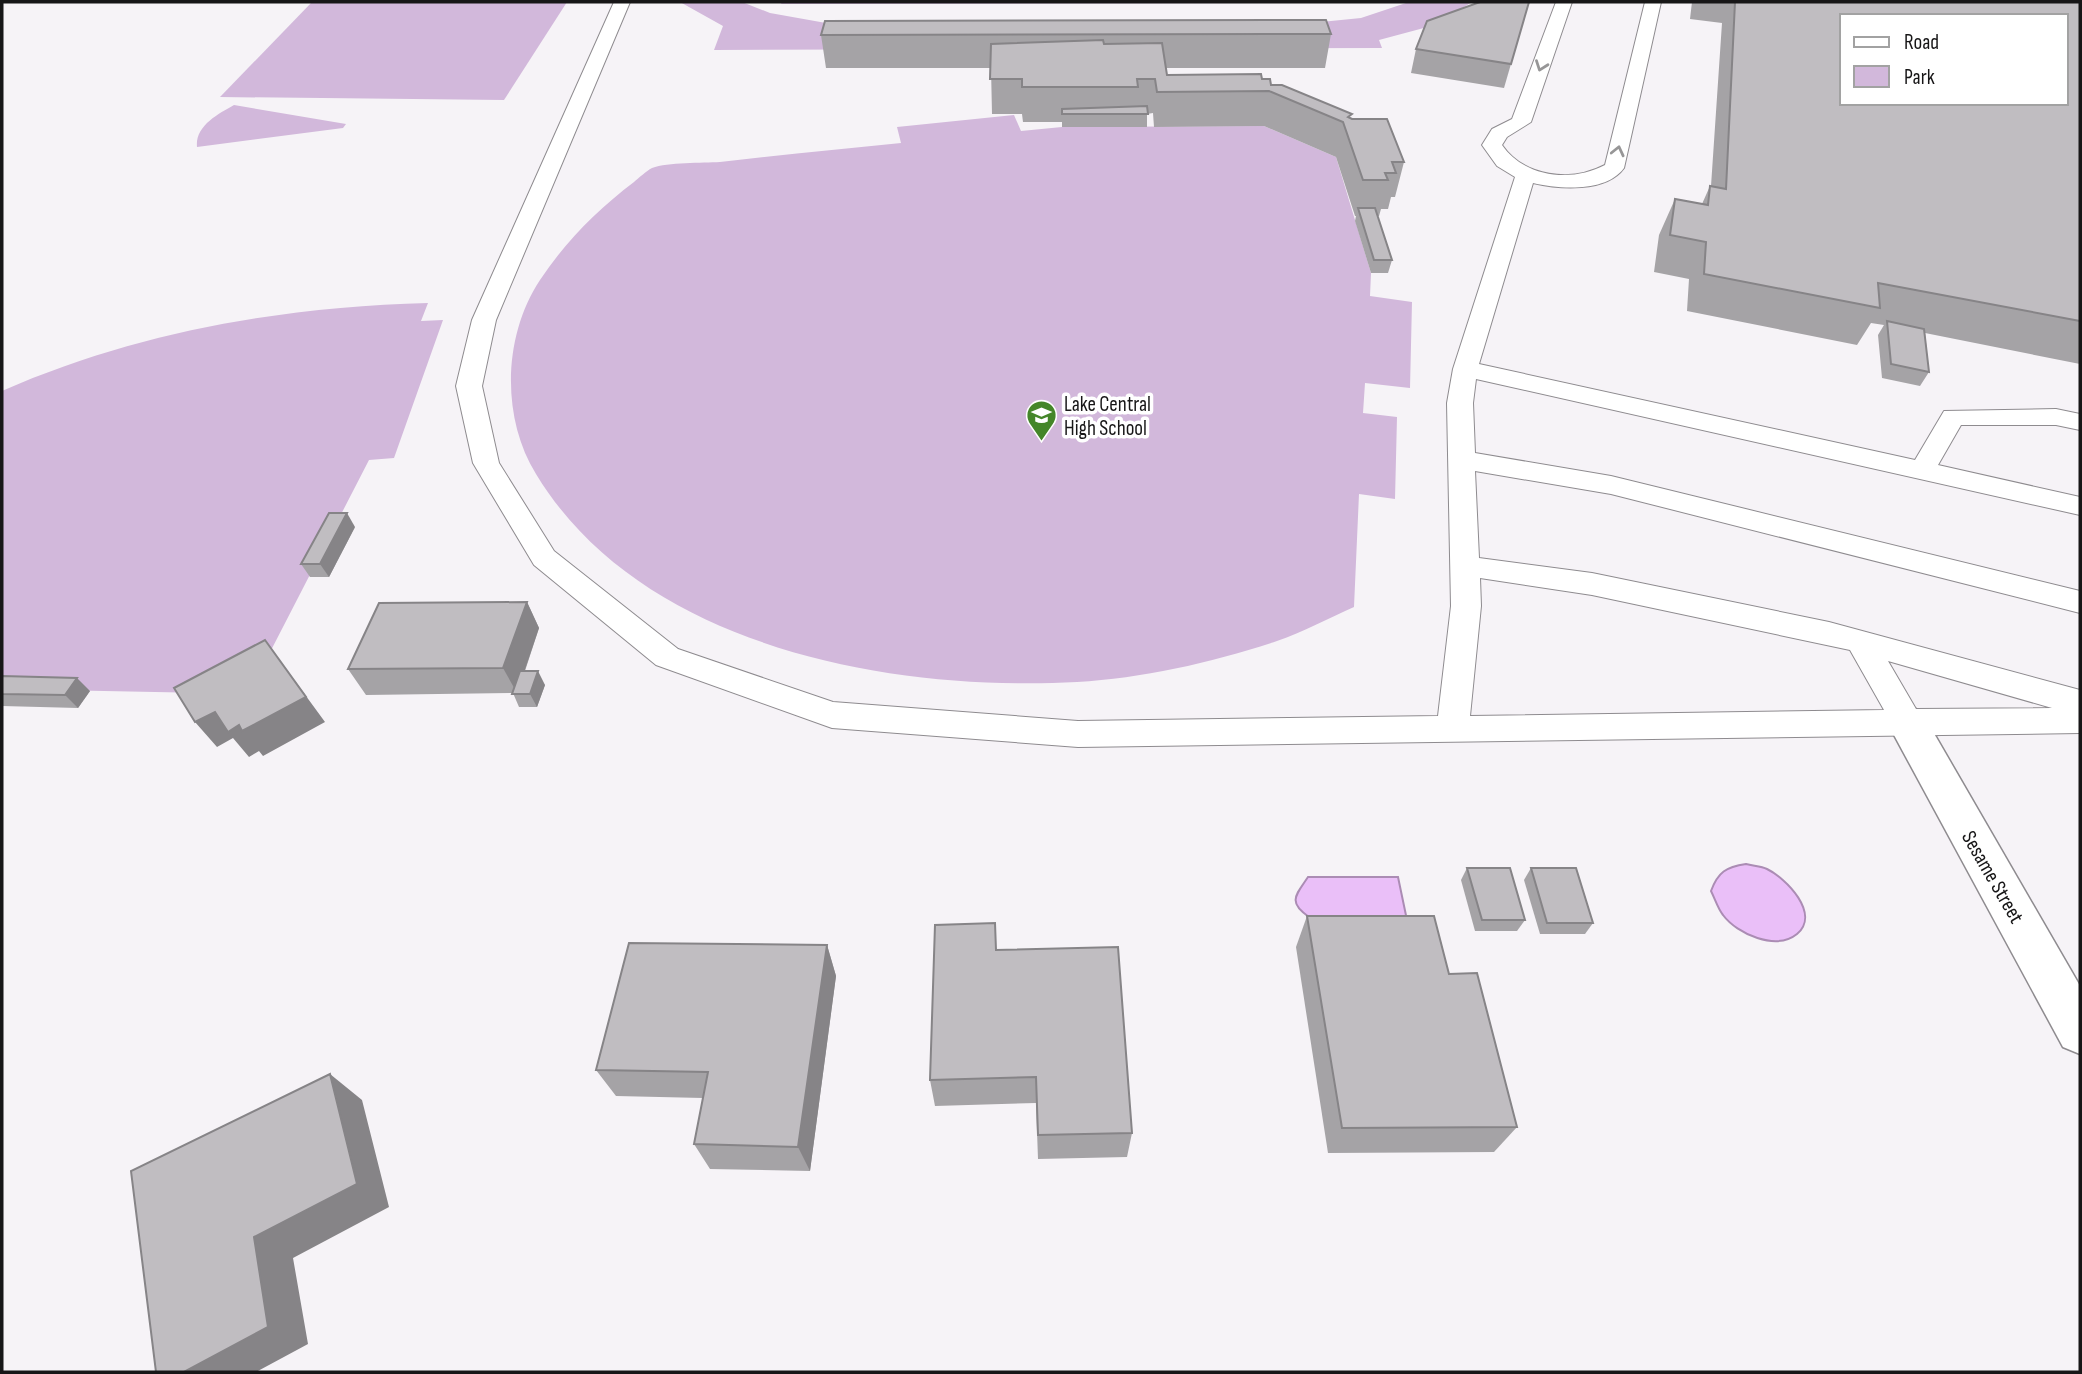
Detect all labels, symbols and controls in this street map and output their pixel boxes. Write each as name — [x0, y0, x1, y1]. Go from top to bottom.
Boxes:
legend — [1840, 14, 2068, 105]
text: Road — [1904, 30, 1939, 55]
one-way arrow — [1535, 59, 1549, 72]
text: Park — [1904, 65, 1935, 90]
one-way arrow — [1609, 145, 1624, 157]
place label: Lake Central High School — [1064, 392, 1151, 441]
school or university icon: Lake Central High School — [1024, 399, 1058, 443]
street label: Sesame Street — [1956, 827, 2029, 928]

